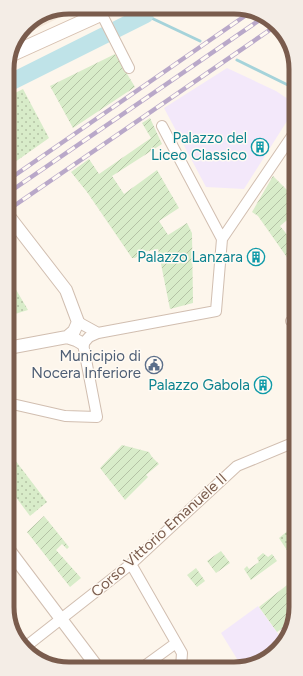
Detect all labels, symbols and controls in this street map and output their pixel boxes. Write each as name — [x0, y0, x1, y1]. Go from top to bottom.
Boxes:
place label: Palazzo del Liceo Classico — [151, 129, 247, 164]
building icon: Palazzo del Liceo Classico — [250, 137, 270, 157]
building icon: Palazzo Lanzara — [246, 247, 266, 267]
place label: Palazzo Lanzara — [137, 248, 243, 266]
place label: Municipio di Nocera Inferiore — [31, 347, 141, 382]
public building icon: Municipio di Nocera Inferiore — [144, 355, 164, 375]
building icon: Palazzo Gabola — [253, 375, 273, 395]
place label: Palazzo Gabola — [148, 376, 250, 394]
street label: Corso Vittorio Emanuele II — [87, 469, 231, 601]

